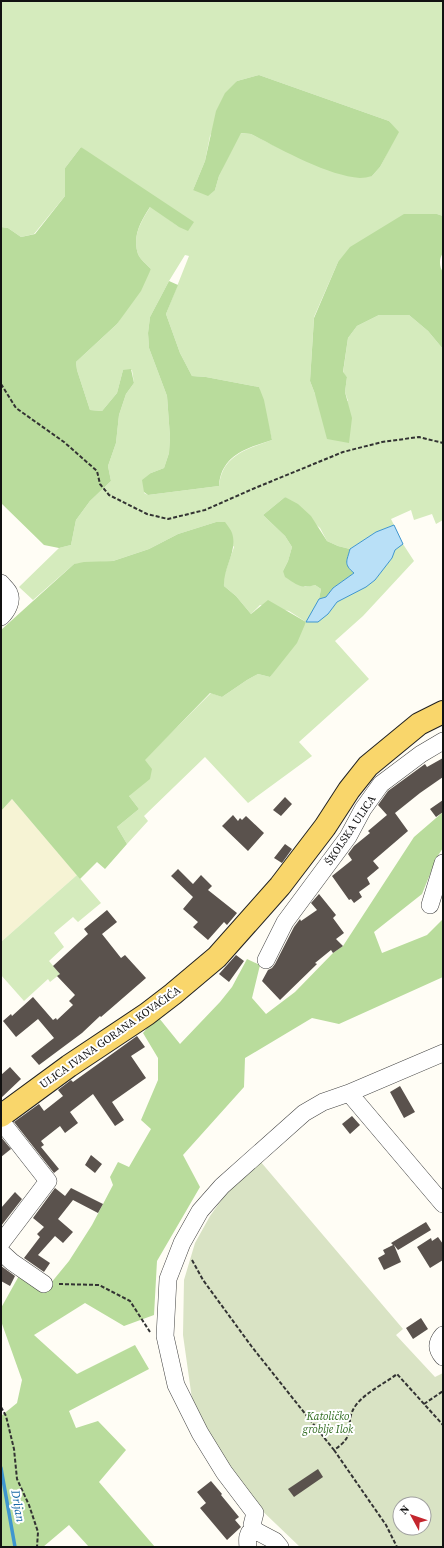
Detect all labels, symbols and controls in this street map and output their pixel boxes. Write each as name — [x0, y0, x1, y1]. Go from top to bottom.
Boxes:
street label: ŠKOLSKA ULICA — [321, 792, 380, 868]
street label: ULICA IVANA GORANA KOVAČIĆA — [37, 982, 184, 1092]
park label: Katoličko groblje Ilok — [302, 1409, 354, 1437]
water label: Drljan — [7, 1488, 29, 1524]
north arrow — [392, 1496, 432, 1536]
text: N — [396, 1502, 413, 1518]

